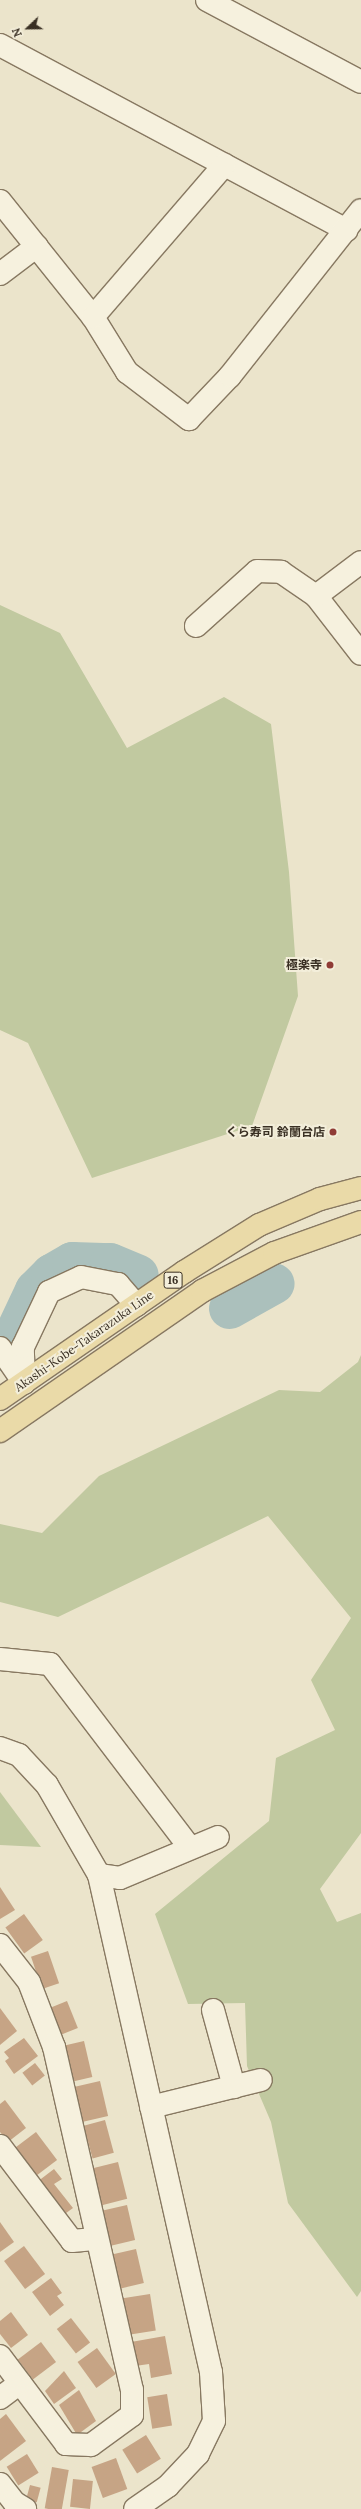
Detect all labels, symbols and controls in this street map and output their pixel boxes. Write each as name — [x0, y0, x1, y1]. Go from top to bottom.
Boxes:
north arrow — [8, 8, 48, 48]
text: N — [9, 26, 25, 39]
place label: 極楽寺 — [286, 958, 322, 972]
marker: 極楽寺 — [325, 960, 335, 970]
place label: くら寿司 鈴蘭台店 — [226, 1125, 325, 1139]
marker: くら寿司 鈴蘭台店 — [328, 1127, 338, 1137]
road number: 16 — [163, 1271, 183, 1289]
street label: Akashi-Kobe-Takarazuka Line — [12, 1287, 156, 1395]

